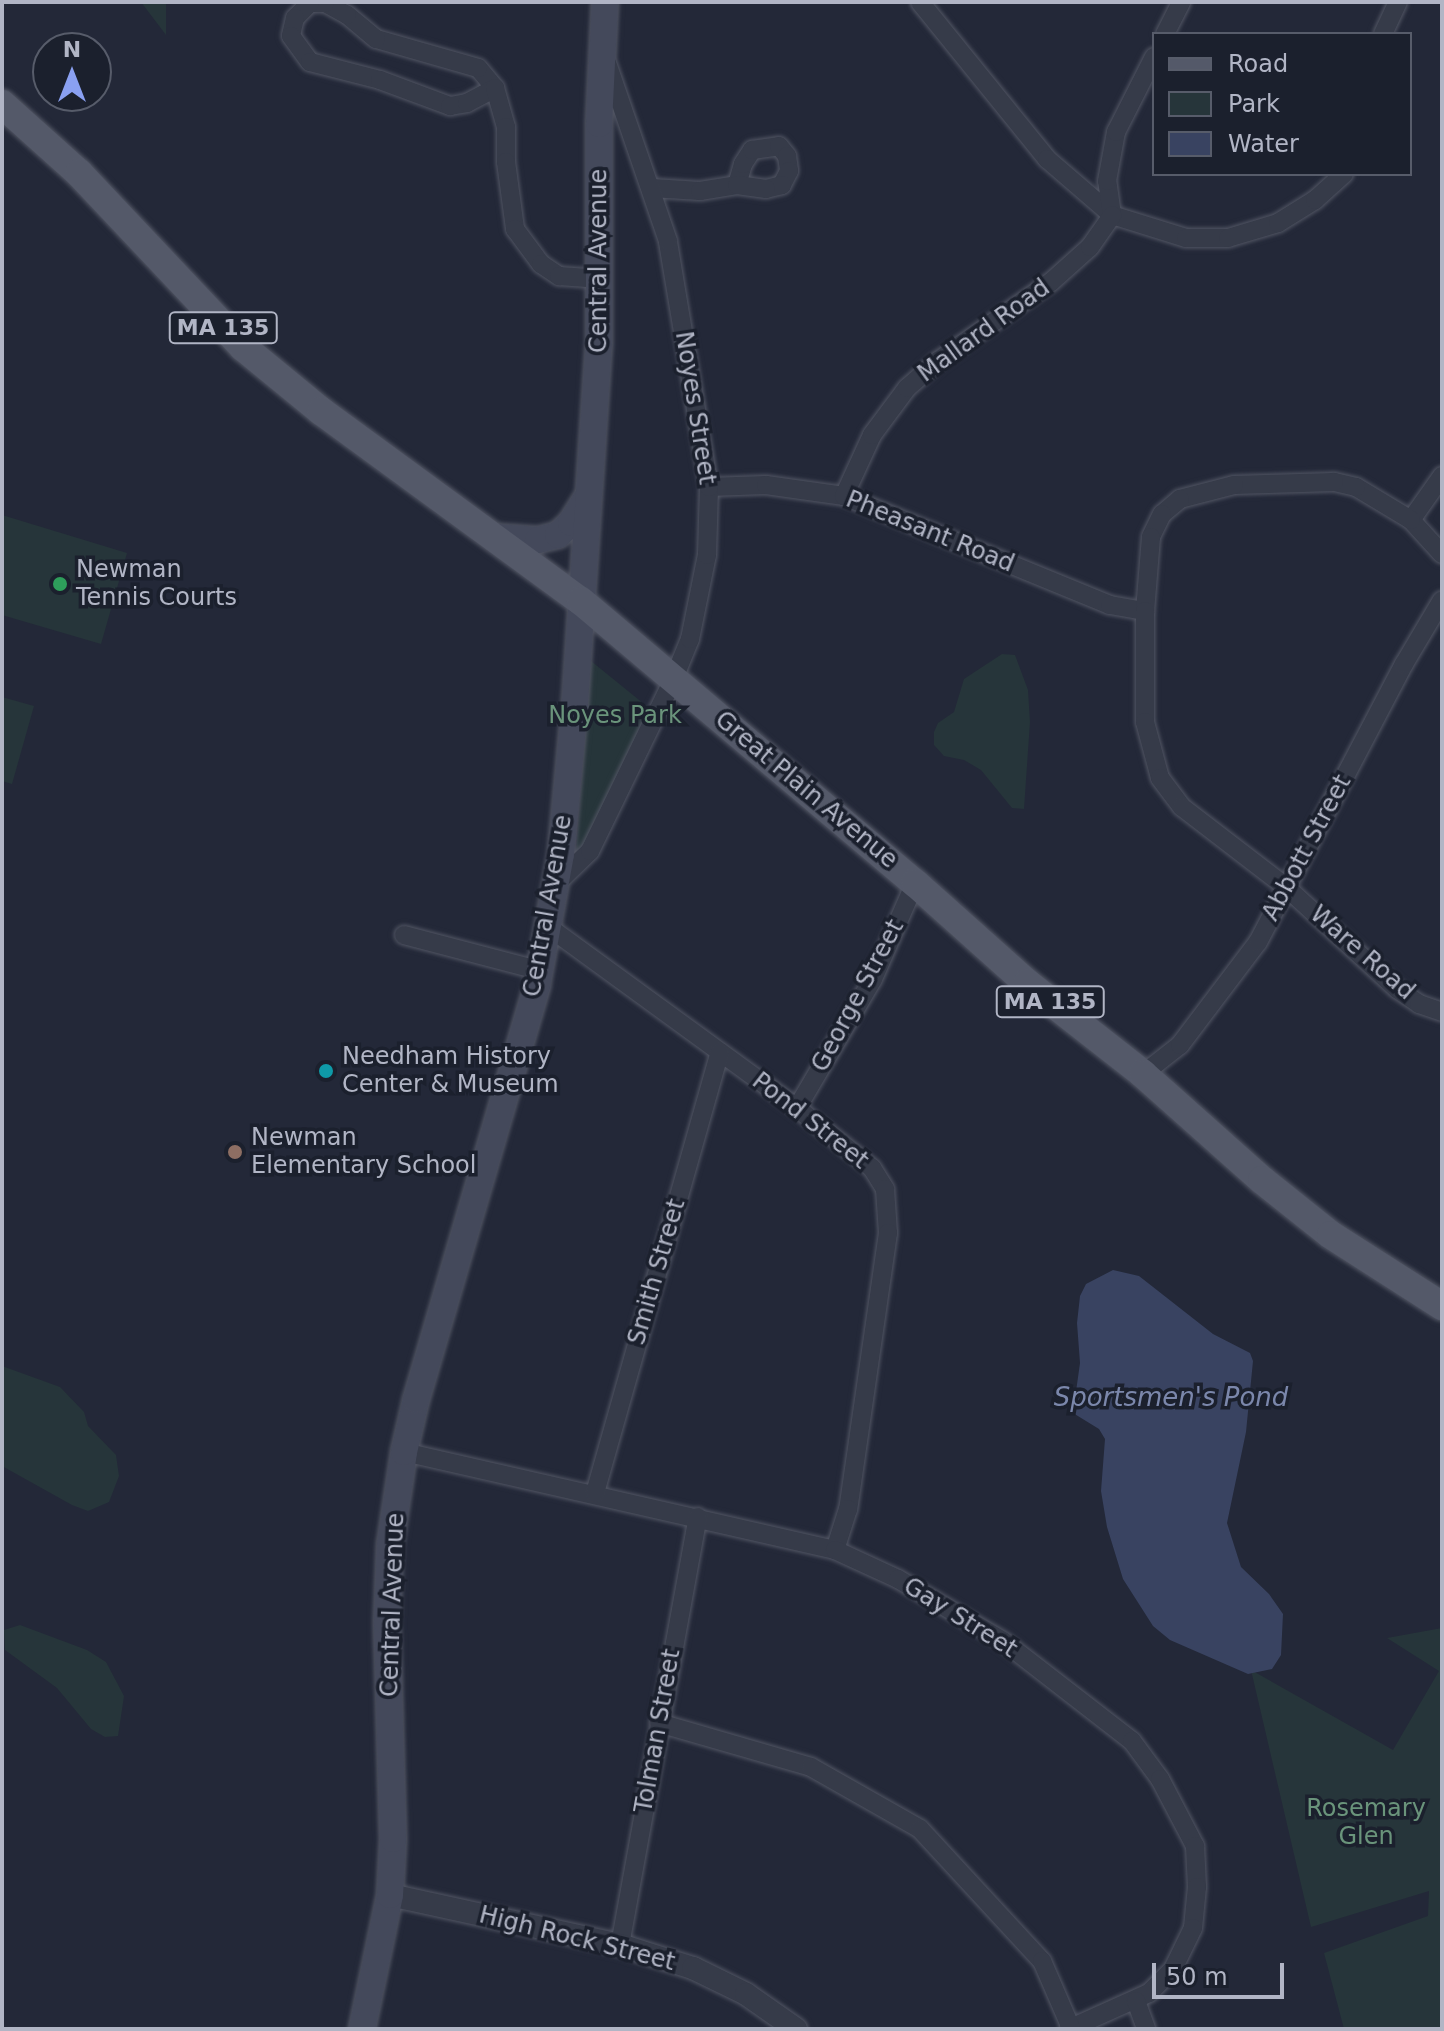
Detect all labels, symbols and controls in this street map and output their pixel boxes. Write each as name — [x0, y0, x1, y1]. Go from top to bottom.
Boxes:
north arrow — [32, 32, 112, 112]
legend — [1152, 32, 1412, 176]
text: N — [63, 37, 81, 62]
text: Road — [1228, 50, 1288, 78]
text: Park — [1228, 90, 1280, 118]
text: Water — [1228, 130, 1299, 158]
street label: Central Avenue — [585, 169, 613, 353]
street label: Mallard Road — [912, 274, 1056, 388]
road number: MA 135 — [167, 310, 279, 346]
street label: Noyes Street — [669, 329, 721, 487]
street label: Pheasant Road — [842, 485, 1018, 579]
place label: Newman Tennis Courts — [76, 556, 237, 612]
marker: Newman Tennis Courts — [51, 575, 69, 593]
park label: Noyes Park — [548, 702, 682, 730]
street label: Great Plain Avenue — [709, 705, 903, 875]
street label: Abbott Street — [1257, 770, 1357, 926]
street label: Central Avenue — [518, 813, 578, 999]
street label: Ware Road — [1304, 900, 1420, 1006]
street label: George Street — [806, 915, 910, 1077]
road number: MA 135 — [994, 984, 1106, 1020]
place label: Needham History Center & Museum — [342, 1043, 559, 1099]
marker: Needham History Center & Museum — [317, 1062, 335, 1080]
street label: Pond Street — [746, 1067, 874, 1175]
place label: Newman Elementary School — [251, 1124, 476, 1180]
marker: Newman Elementary School — [226, 1143, 244, 1161]
street label: Smith Street — [622, 1196, 692, 1348]
water label: Sportsmen's Pond — [1054, 1382, 1288, 1414]
street label: Central Avenue — [375, 1512, 411, 1698]
street label: Gay Street — [898, 1572, 1022, 1664]
street label: Tolman Street — [629, 1647, 687, 1815]
park label: Rosemary Glen — [1306, 1795, 1426, 1851]
street label: High Rock Street — [476, 1901, 678, 1977]
scale bar — [1156, 1947, 1288, 1997]
text: 50 m — [1166, 1963, 1228, 1991]

